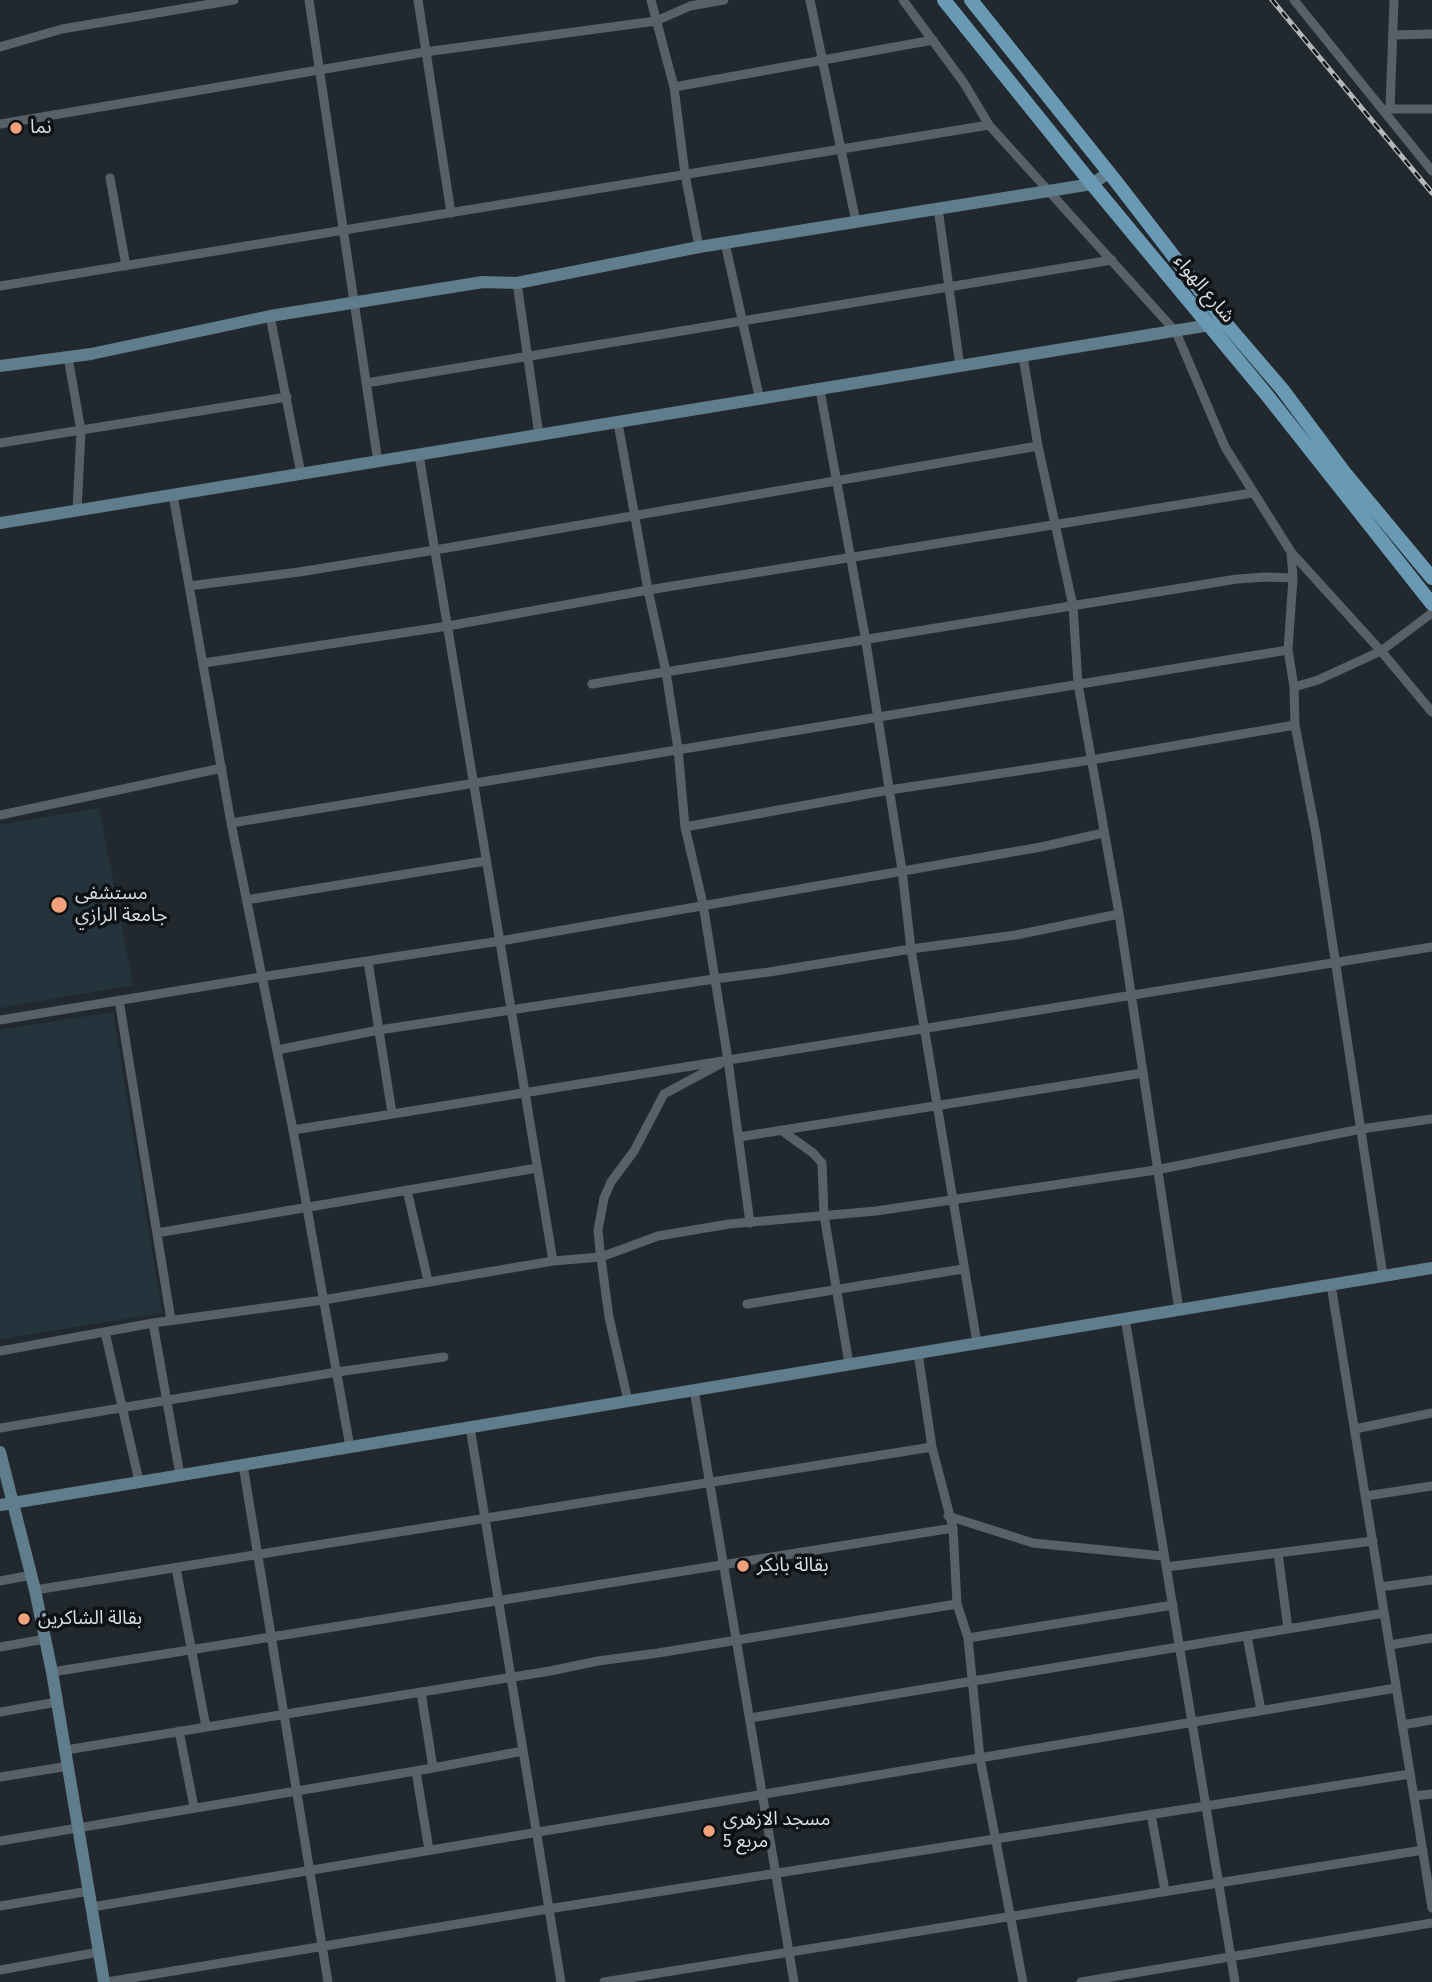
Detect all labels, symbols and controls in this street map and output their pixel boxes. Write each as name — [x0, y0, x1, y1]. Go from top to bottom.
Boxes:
place label: نما — [30, 117, 52, 139]
marker: نما — [8, 120, 24, 136]
street label: شارع الهواء — [1169, 250, 1239, 328]
place label: مستشفى جامعة الرازي — [75, 883, 168, 927]
marker: مستشفى جامعة الرازي — [49, 895, 69, 915]
place label: بقالة بابكر — [757, 1555, 829, 1577]
marker: بقالة بابكر — [735, 1558, 751, 1574]
place label: بقالة الشاكرين — [38, 1608, 142, 1630]
marker: بقالة الشاكرين — [16, 1611, 32, 1627]
place label: مسجد الازهري مربع 5 — [723, 1809, 830, 1853]
marker: مسجد الازهري مربع 5 — [701, 1823, 717, 1839]

